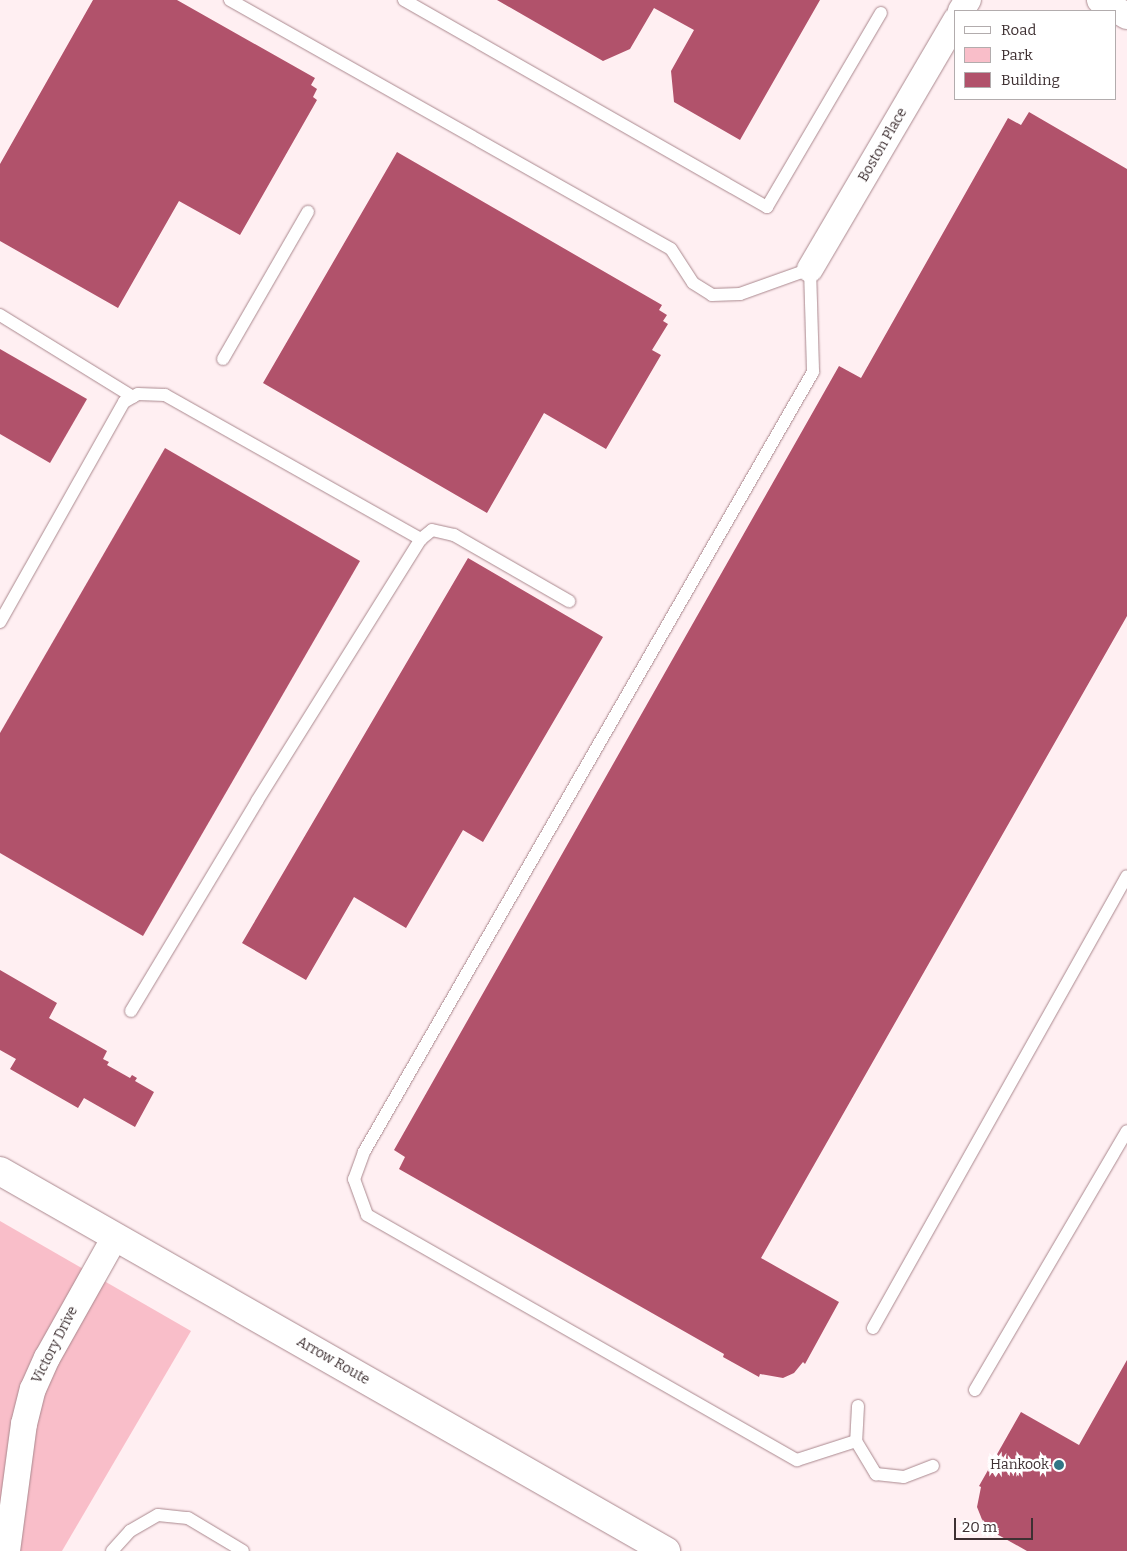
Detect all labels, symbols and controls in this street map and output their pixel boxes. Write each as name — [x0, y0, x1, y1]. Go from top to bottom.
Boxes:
legend — [954, 10, 1117, 100]
text: Road — [1001, 21, 1036, 39]
text: Park — [1001, 46, 1033, 64]
text: Building — [1001, 71, 1060, 89]
street label: Boston Place — [855, 105, 911, 185]
street label: Victory Drive — [28, 1304, 82, 1386]
street label: Arrow Route — [294, 1333, 372, 1389]
place label: Hankook — [990, 1457, 1049, 1473]
marker: Hankook — [1053, 1459, 1065, 1471]
scale bar — [957, 1508, 1036, 1540]
text: 20 m — [962, 1518, 997, 1536]

